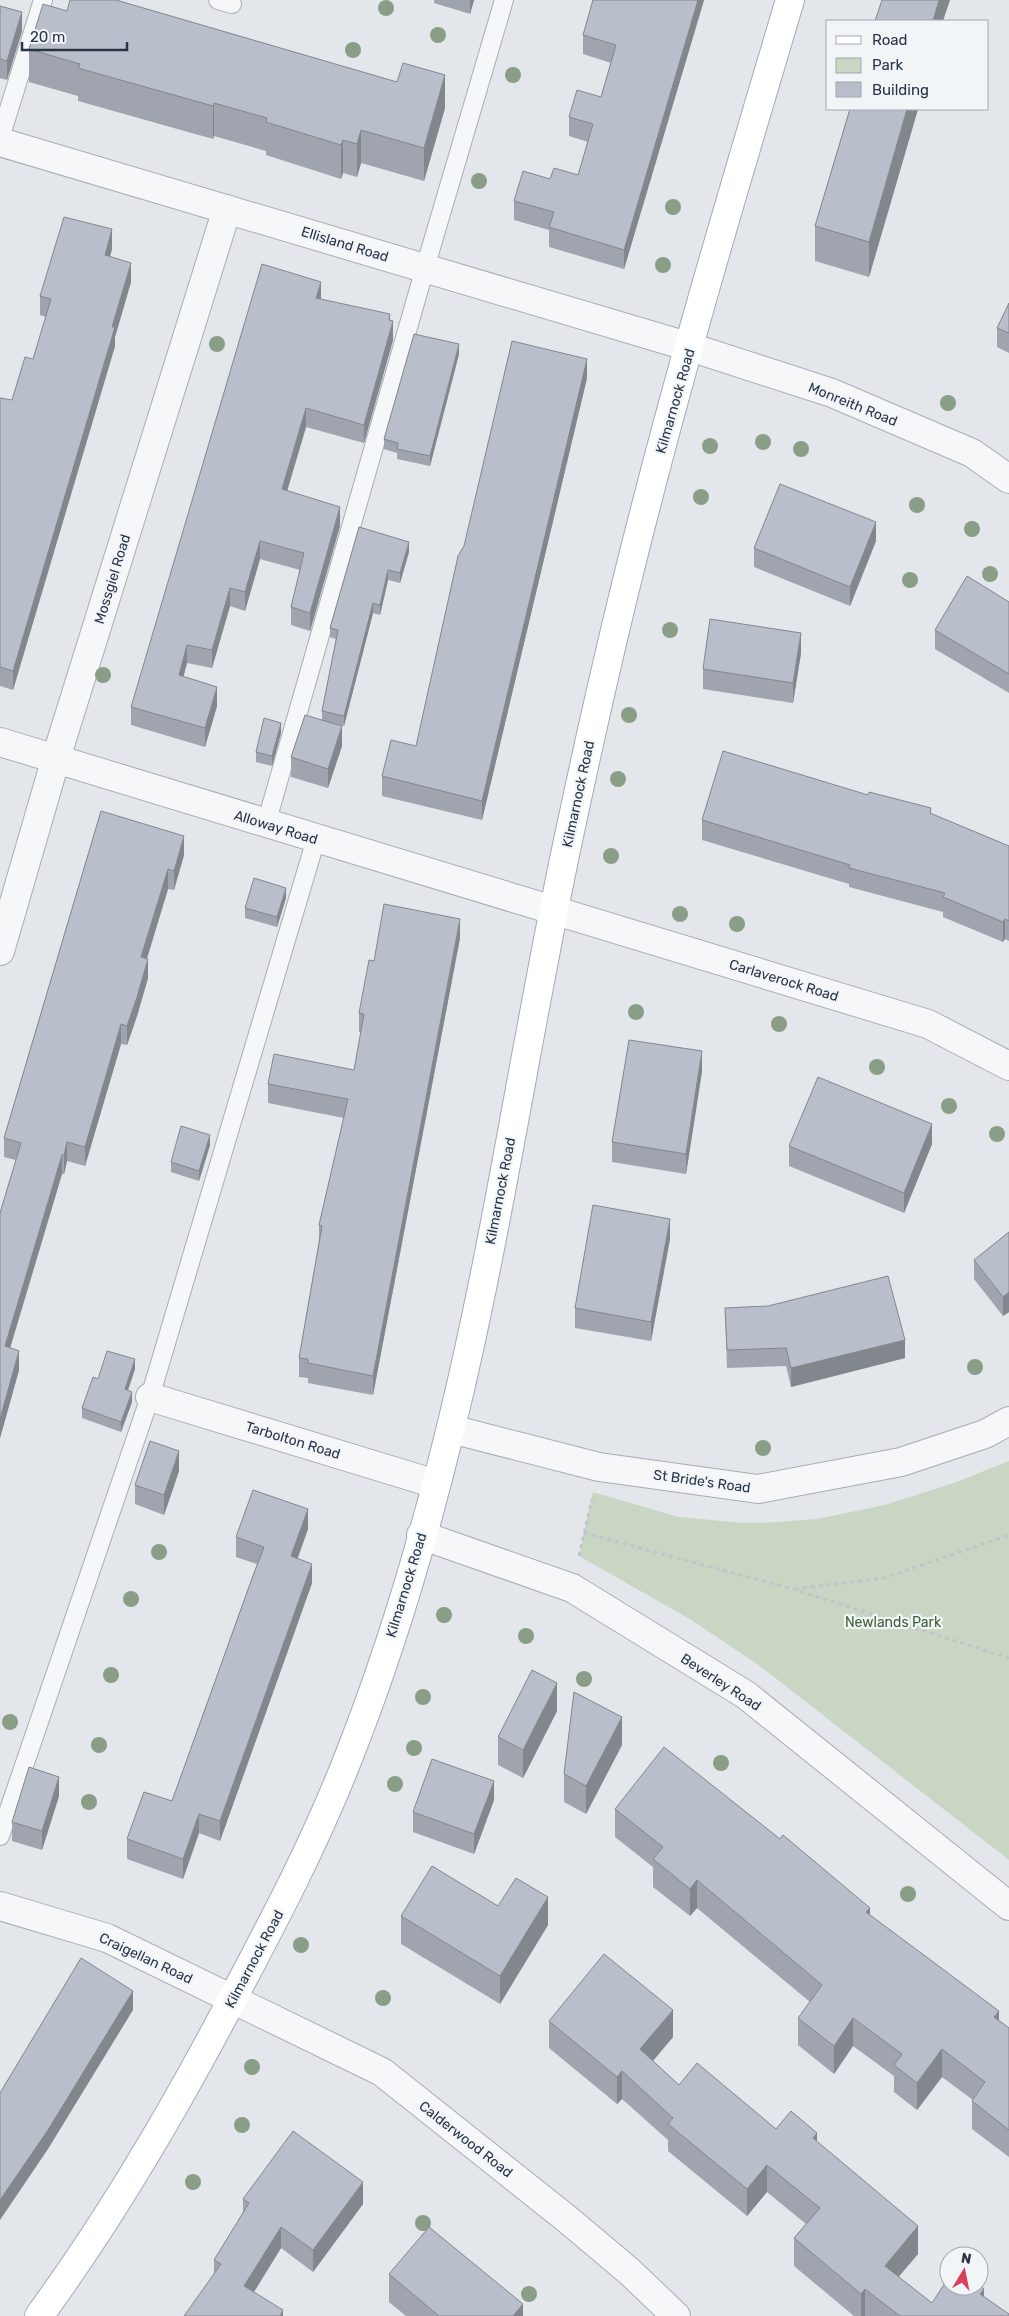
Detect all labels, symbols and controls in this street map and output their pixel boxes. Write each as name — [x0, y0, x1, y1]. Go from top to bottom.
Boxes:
scale bar — [22, 20, 128, 52]
legend — [826, 20, 989, 110]
text: 20 m — [30, 28, 65, 46]
text: Road — [872, 31, 908, 49]
text: Park — [872, 56, 903, 74]
text: Building — [872, 81, 929, 99]
street label: Ellisland Road — [299, 223, 391, 266]
street label: Kilmarnock Road — [652, 347, 699, 456]
street label: Monreith Road — [806, 379, 900, 430]
street label: Mossgiel Road — [91, 532, 134, 626]
street label: Kilmarnock Road — [559, 739, 598, 849]
street label: Alloway Road — [232, 807, 320, 848]
street label: Carlaverock Road — [727, 956, 841, 1005]
street label: Kilmarnock Road — [482, 1136, 519, 1246]
street label: Tarbolton Road — [243, 1418, 342, 1463]
street label: St Bride's Road — [652, 1466, 752, 1497]
street label: Kilmarnock Road — [382, 1531, 430, 1640]
park label: Newlands Park — [845, 1614, 942, 1631]
street label: Beverley Road — [677, 1650, 764, 1715]
street label: Kilmarnock Road — [221, 1907, 287, 2011]
street label: Craigellan Road — [96, 1929, 195, 1988]
street label: Calderwood Road — [416, 2098, 516, 2181]
north arrow — [939, 2246, 989, 2296]
text: N — [960, 2249, 973, 2268]

